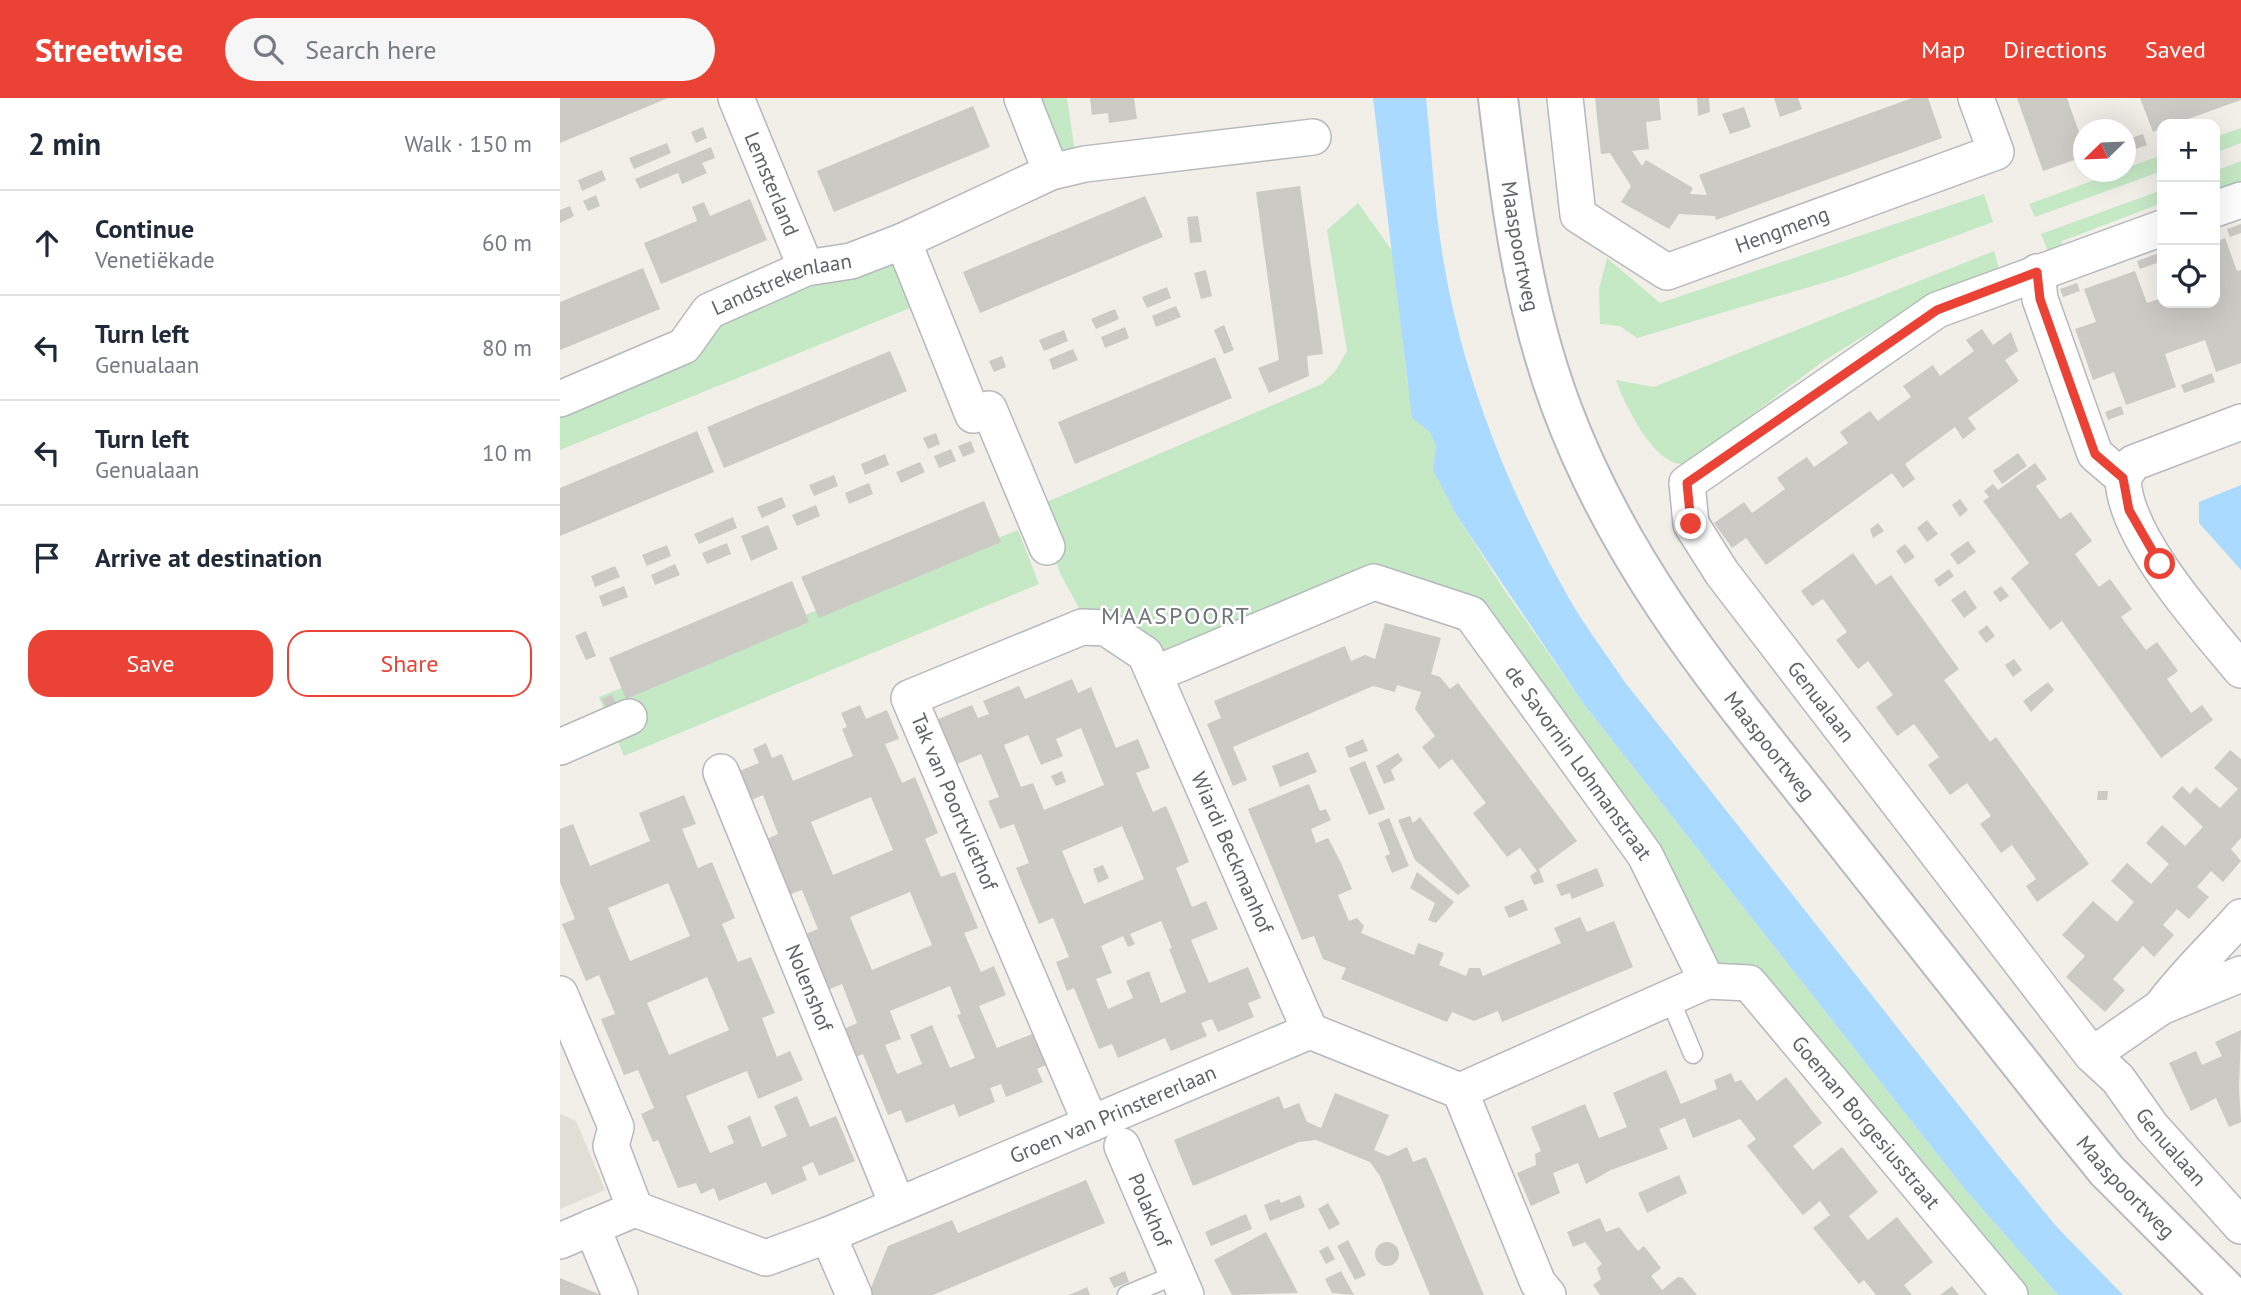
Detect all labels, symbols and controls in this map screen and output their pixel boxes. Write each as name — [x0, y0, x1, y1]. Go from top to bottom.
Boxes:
search box — [225, 18, 715, 81]
text: Streetwise — [35, 28, 183, 71]
icon: search — [249, 30, 287, 68]
text: Search here — [305, 33, 436, 66]
text: Map — [1921, 34, 1965, 65]
text: Directions — [2003, 34, 2107, 65]
text: Saved — [2145, 34, 2206, 65]
north arrow — [2073, 119, 2136, 182]
map controls — [2157, 119, 2220, 308]
button: + — [2157, 119, 2220, 182]
text: 2 min — [28, 124, 101, 163]
street label: Lemsterland — [738, 128, 805, 240]
text: Walk · 150 m — [405, 129, 532, 158]
street label: Maaspoortweg — [1496, 179, 1546, 314]
button: − — [2157, 182, 2220, 245]
street label: Hengmeng — [1731, 200, 1833, 259]
text: Continue — [95, 212, 194, 245]
icon: ahead — [28, 224, 66, 262]
text: 60 m — [482, 228, 532, 257]
text: Venetiëkade — [95, 245, 215, 274]
button: locate — [2157, 245, 2220, 308]
street label: Landstrekenlaan — [707, 247, 853, 321]
text: Turn left — [95, 317, 189, 350]
icon: left — [28, 329, 66, 367]
text: 80 m — [482, 333, 532, 362]
text: Genualaan — [95, 350, 199, 379]
text: Turn left — [95, 422, 189, 455]
icon: left — [28, 434, 66, 472]
text: 10 m — [482, 438, 532, 467]
text: Genualaan — [95, 455, 199, 484]
route end — [1675, 508, 1706, 539]
icon: arrive — [28, 539, 66, 577]
text: Arrive at destination — [95, 541, 322, 574]
route start — [2144, 548, 2175, 579]
district label: MAASPOORT — [1101, 600, 1251, 631]
button: Save — [28, 630, 273, 697]
button: Share — [287, 630, 532, 697]
street label: Genualaan — [1782, 655, 1861, 747]
street label: de Savornin Lohmanstraat — [1499, 659, 1658, 865]
street label: Maaspoortweg — [1718, 686, 1821, 806]
street label: Tak van Poortvliethof — [905, 709, 1004, 895]
street label: Wiardi Beckmanhof — [1185, 768, 1280, 939]
street label: Nolenshof — [780, 940, 840, 1036]
street label: Goeman Borgesiusstraat — [1786, 1030, 1946, 1214]
street label: Groen van Prinstererlaan — [1006, 1058, 1220, 1170]
street label: Genualaan — [2130, 1102, 2213, 1192]
street label: Maaspoortweg — [2071, 1130, 2181, 1244]
street label: Polakhof — [1122, 1169, 1178, 1253]

